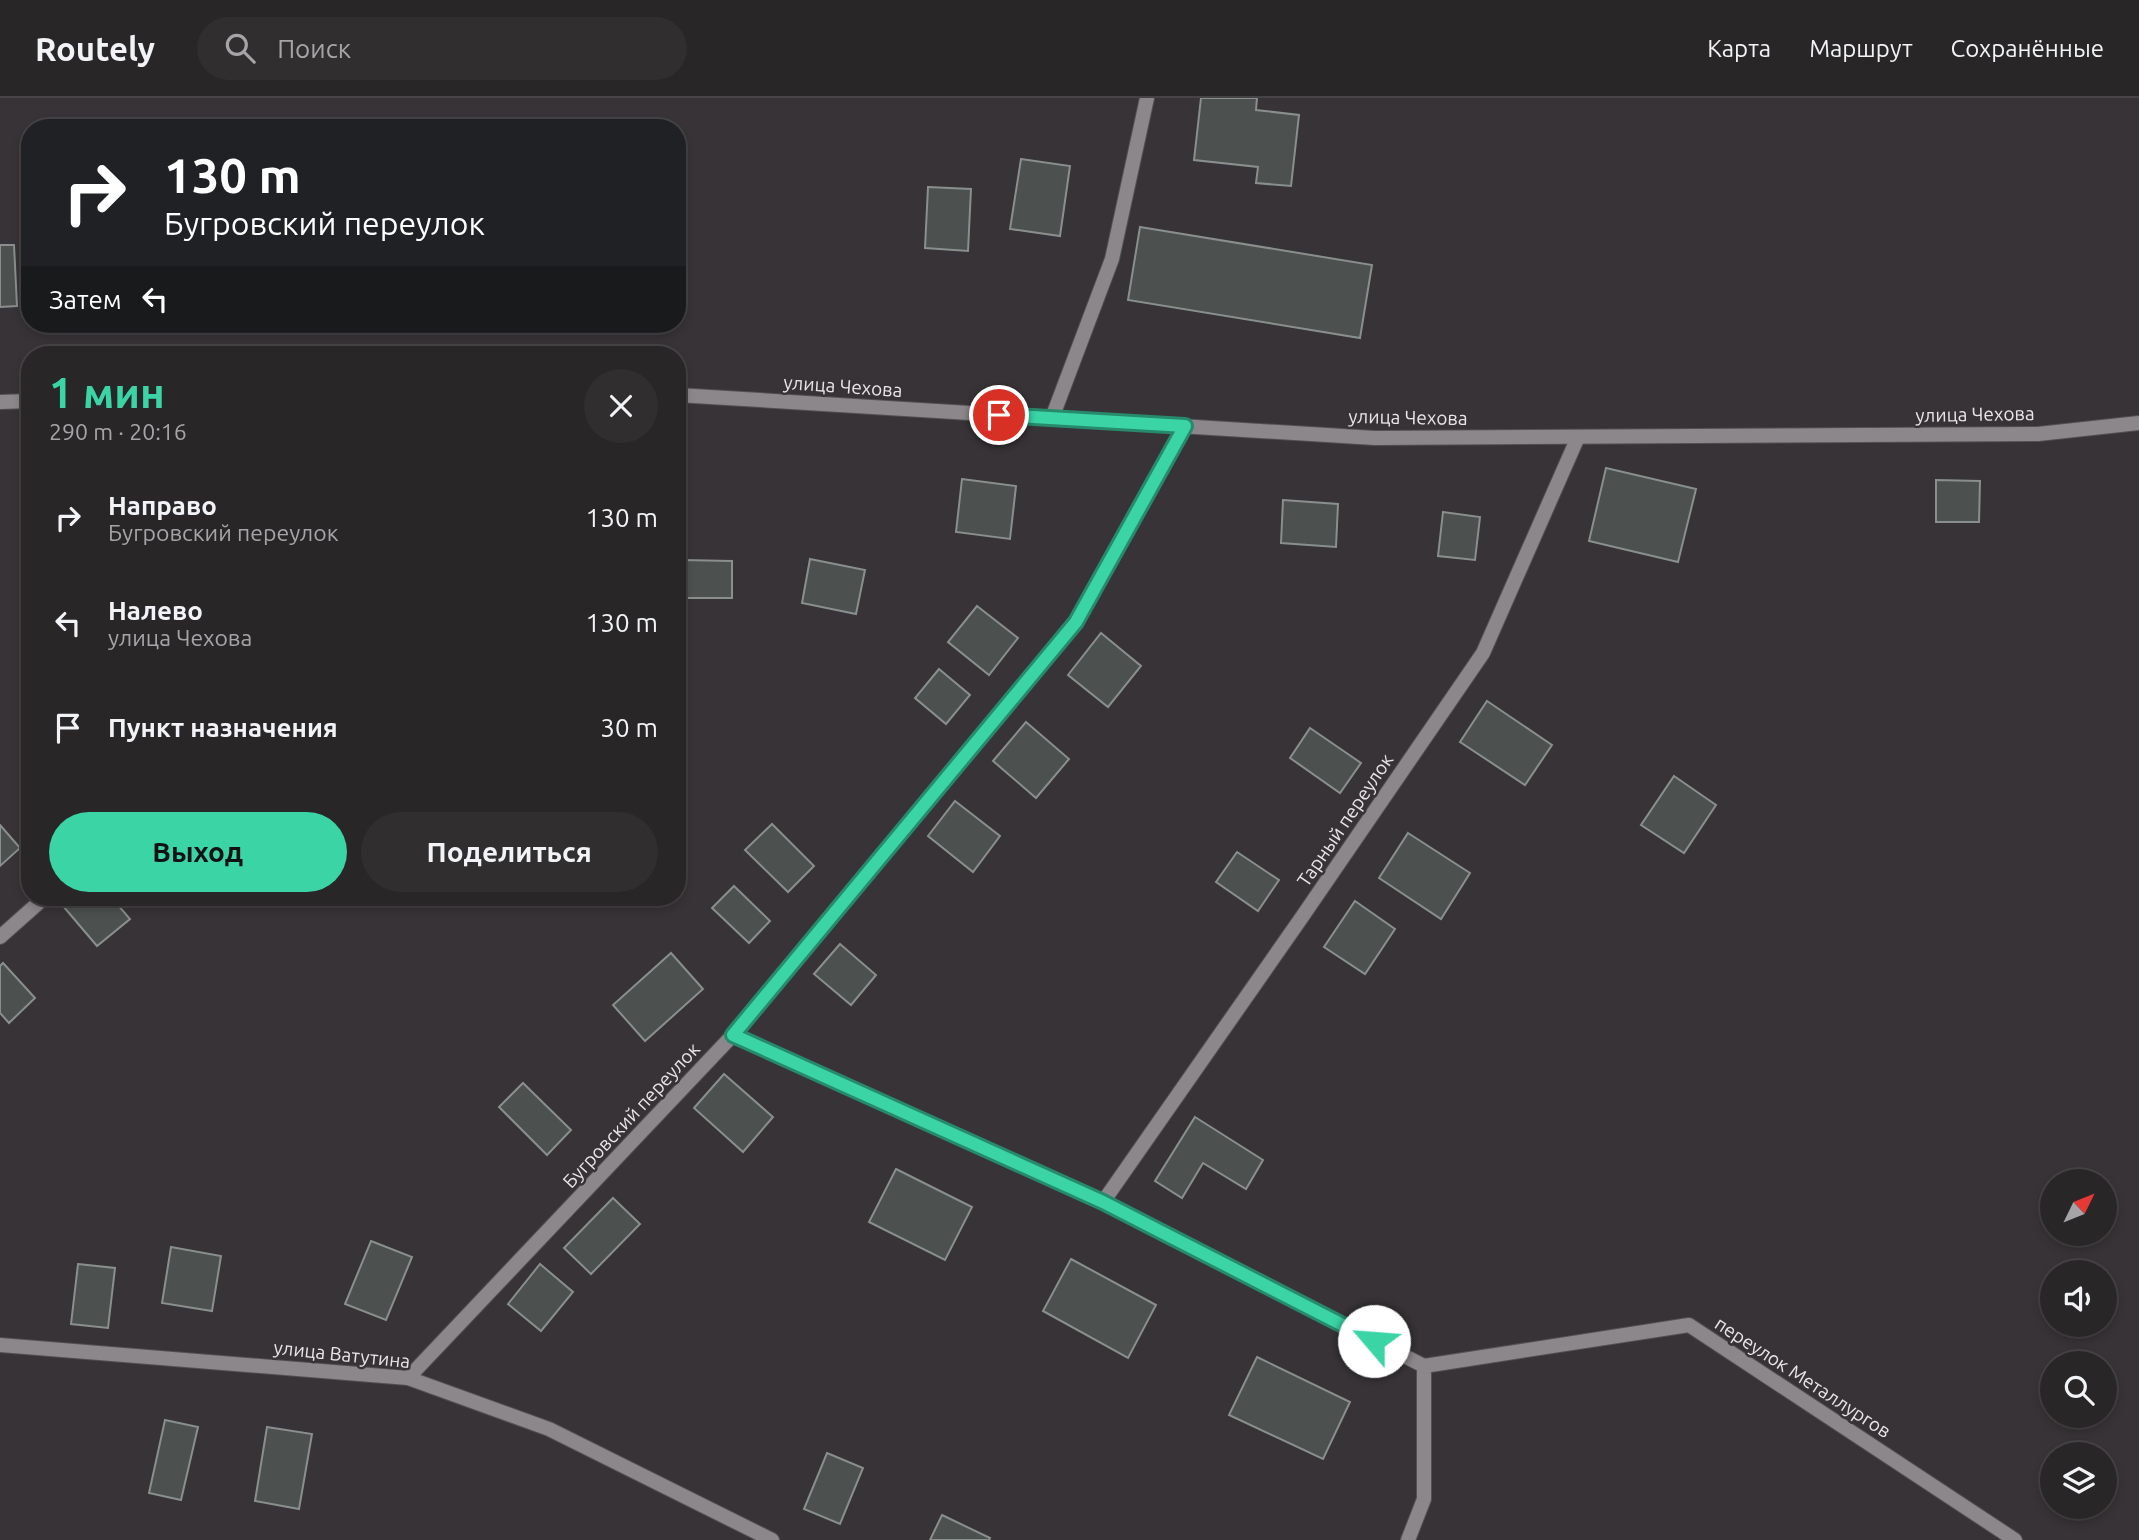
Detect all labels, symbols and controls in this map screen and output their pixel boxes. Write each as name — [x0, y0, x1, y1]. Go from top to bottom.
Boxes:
search box — [197, 17, 687, 80]
icon: search — [221, 29, 259, 67]
text: Routely — [35, 30, 155, 67]
text: Поиск — [277, 34, 351, 63]
text: Карта — [1707, 35, 1771, 62]
text: Маршрут — [1809, 35, 1913, 62]
text: Сохранённые — [1951, 35, 2104, 62]
icon: right — [49, 147, 140, 238]
text: 130 m — [164, 147, 301, 202]
text: Бугровский переулок — [164, 205, 485, 241]
icon: left — [136, 280, 174, 318]
text: Затем — [49, 285, 122, 314]
text: 1 мин — [49, 369, 165, 416]
button: close — [584, 369, 658, 443]
street label: улица Чехова — [783, 371, 903, 401]
pin — [969, 385, 1029, 445]
icon: arrive — [980, 396, 1018, 434]
street label: улица Чехова — [1915, 402, 2035, 426]
street label: улица Чехова — [1348, 405, 1468, 429]
text: 290 m · 20:16 — [49, 419, 187, 444]
text: Направо — [108, 491, 217, 520]
icon: right — [49, 499, 87, 537]
text: 130 m — [586, 503, 658, 532]
text: Бугровский переулок — [108, 520, 339, 545]
text: Налево — [108, 596, 203, 625]
icon: left — [49, 604, 87, 642]
text: 130 m — [586, 608, 658, 637]
text: улица Чехова — [108, 625, 252, 650]
icon: arrive — [49, 709, 87, 747]
text: Пункт назначения — [108, 713, 338, 742]
text: 30 m — [600, 713, 658, 742]
street label: Тарный переулок — [1292, 749, 1398, 891]
button: Выход — [49, 812, 347, 892]
button: Поделиться — [361, 812, 658, 892]
street label: Бугровский переулок — [558, 1038, 704, 1192]
north arrow — [2040, 1169, 2118, 1246]
map controls — [2040, 1169, 2117, 1519]
button: sound — [2040, 1260, 2117, 1337]
position arrow — [1337, 1304, 1411, 1378]
street label: переулок Металлургов — [1711, 1312, 1895, 1442]
street label: улица Ватутина — [273, 1336, 411, 1372]
button: search — [2040, 1351, 2117, 1428]
button: layers — [2040, 1442, 2117, 1519]

